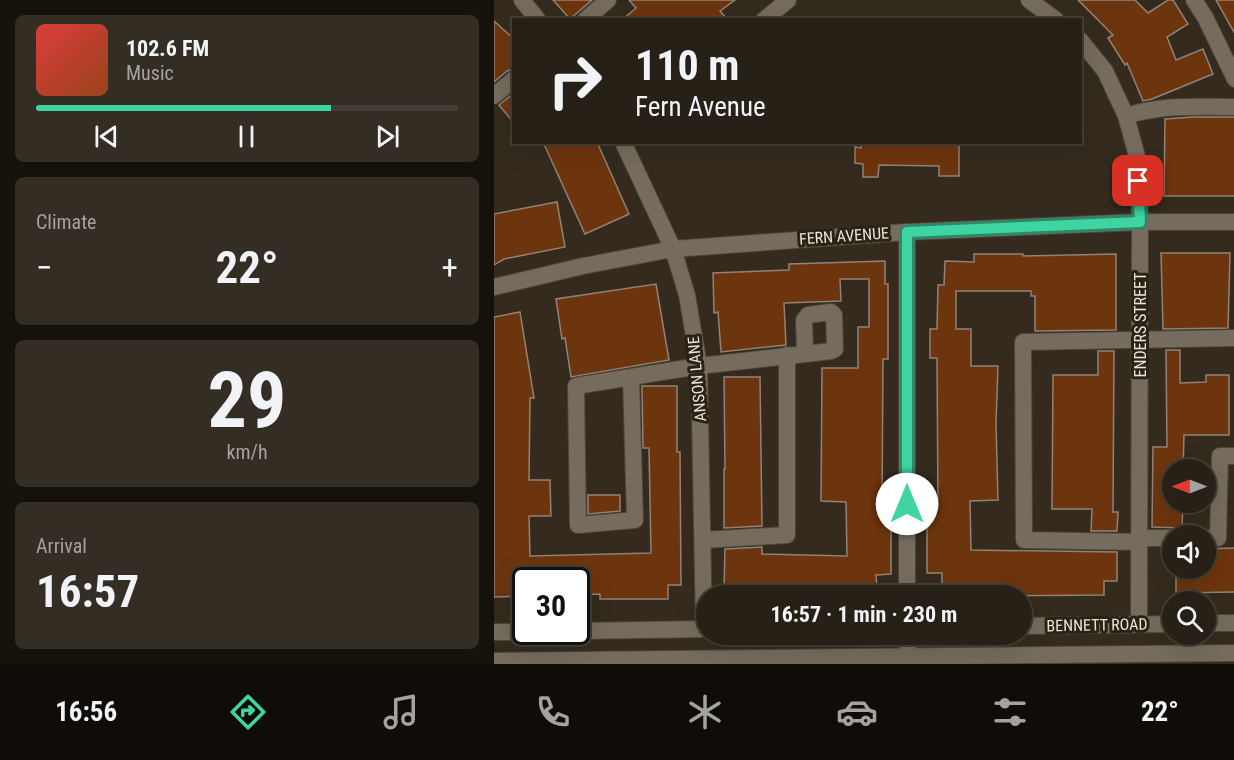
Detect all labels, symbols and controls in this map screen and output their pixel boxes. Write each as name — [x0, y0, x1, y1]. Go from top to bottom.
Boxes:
text: 102.6 FM — [126, 36, 209, 61]
text: 110 m — [635, 41, 740, 90]
icon: right — [536, 42, 614, 120]
text: Music — [126, 61, 174, 85]
text: Fern Avenue — [635, 91, 766, 123]
icon: previous — [90, 120, 123, 153]
icon: pause — [230, 120, 263, 153]
icon: next — [371, 120, 404, 153]
pin — [1112, 155, 1163, 206]
icon: arrive — [1121, 164, 1154, 197]
text: Climate — [36, 210, 96, 234]
street label: FERN AVENUE — [798, 223, 890, 249]
text: 22° — [216, 241, 279, 294]
text: − — [36, 248, 53, 287]
text: + — [442, 248, 458, 287]
street label: ENDERS STREET — [1131, 273, 1150, 377]
street label: ANSON LANE — [684, 336, 710, 422]
text: 29 — [208, 355, 286, 446]
text: km/h — [226, 440, 268, 464]
north arrow — [1162, 459, 1216, 513]
map controls — [1162, 459, 1216, 645]
position arrow — [875, 472, 939, 536]
button: sound — [1162, 525, 1216, 579]
text: Arrival — [36, 534, 87, 558]
text: 16:57 — [36, 565, 139, 618]
speed limit sign: 30 — [512, 567, 590, 645]
button: search — [1162, 591, 1216, 645]
text: 16:57 · 1 min · 230 m — [771, 602, 957, 627]
street label: BENNETT ROAD — [1046, 615, 1148, 635]
icon: directions — [227, 691, 269, 733]
icon: music — [380, 691, 422, 733]
icon: phone — [532, 691, 574, 733]
icon: climate — [684, 691, 726, 733]
icon: car — [836, 691, 878, 733]
icon: filters — [989, 691, 1031, 733]
text: 16:56 — [55, 696, 117, 728]
text: 22° — [1141, 696, 1179, 728]

